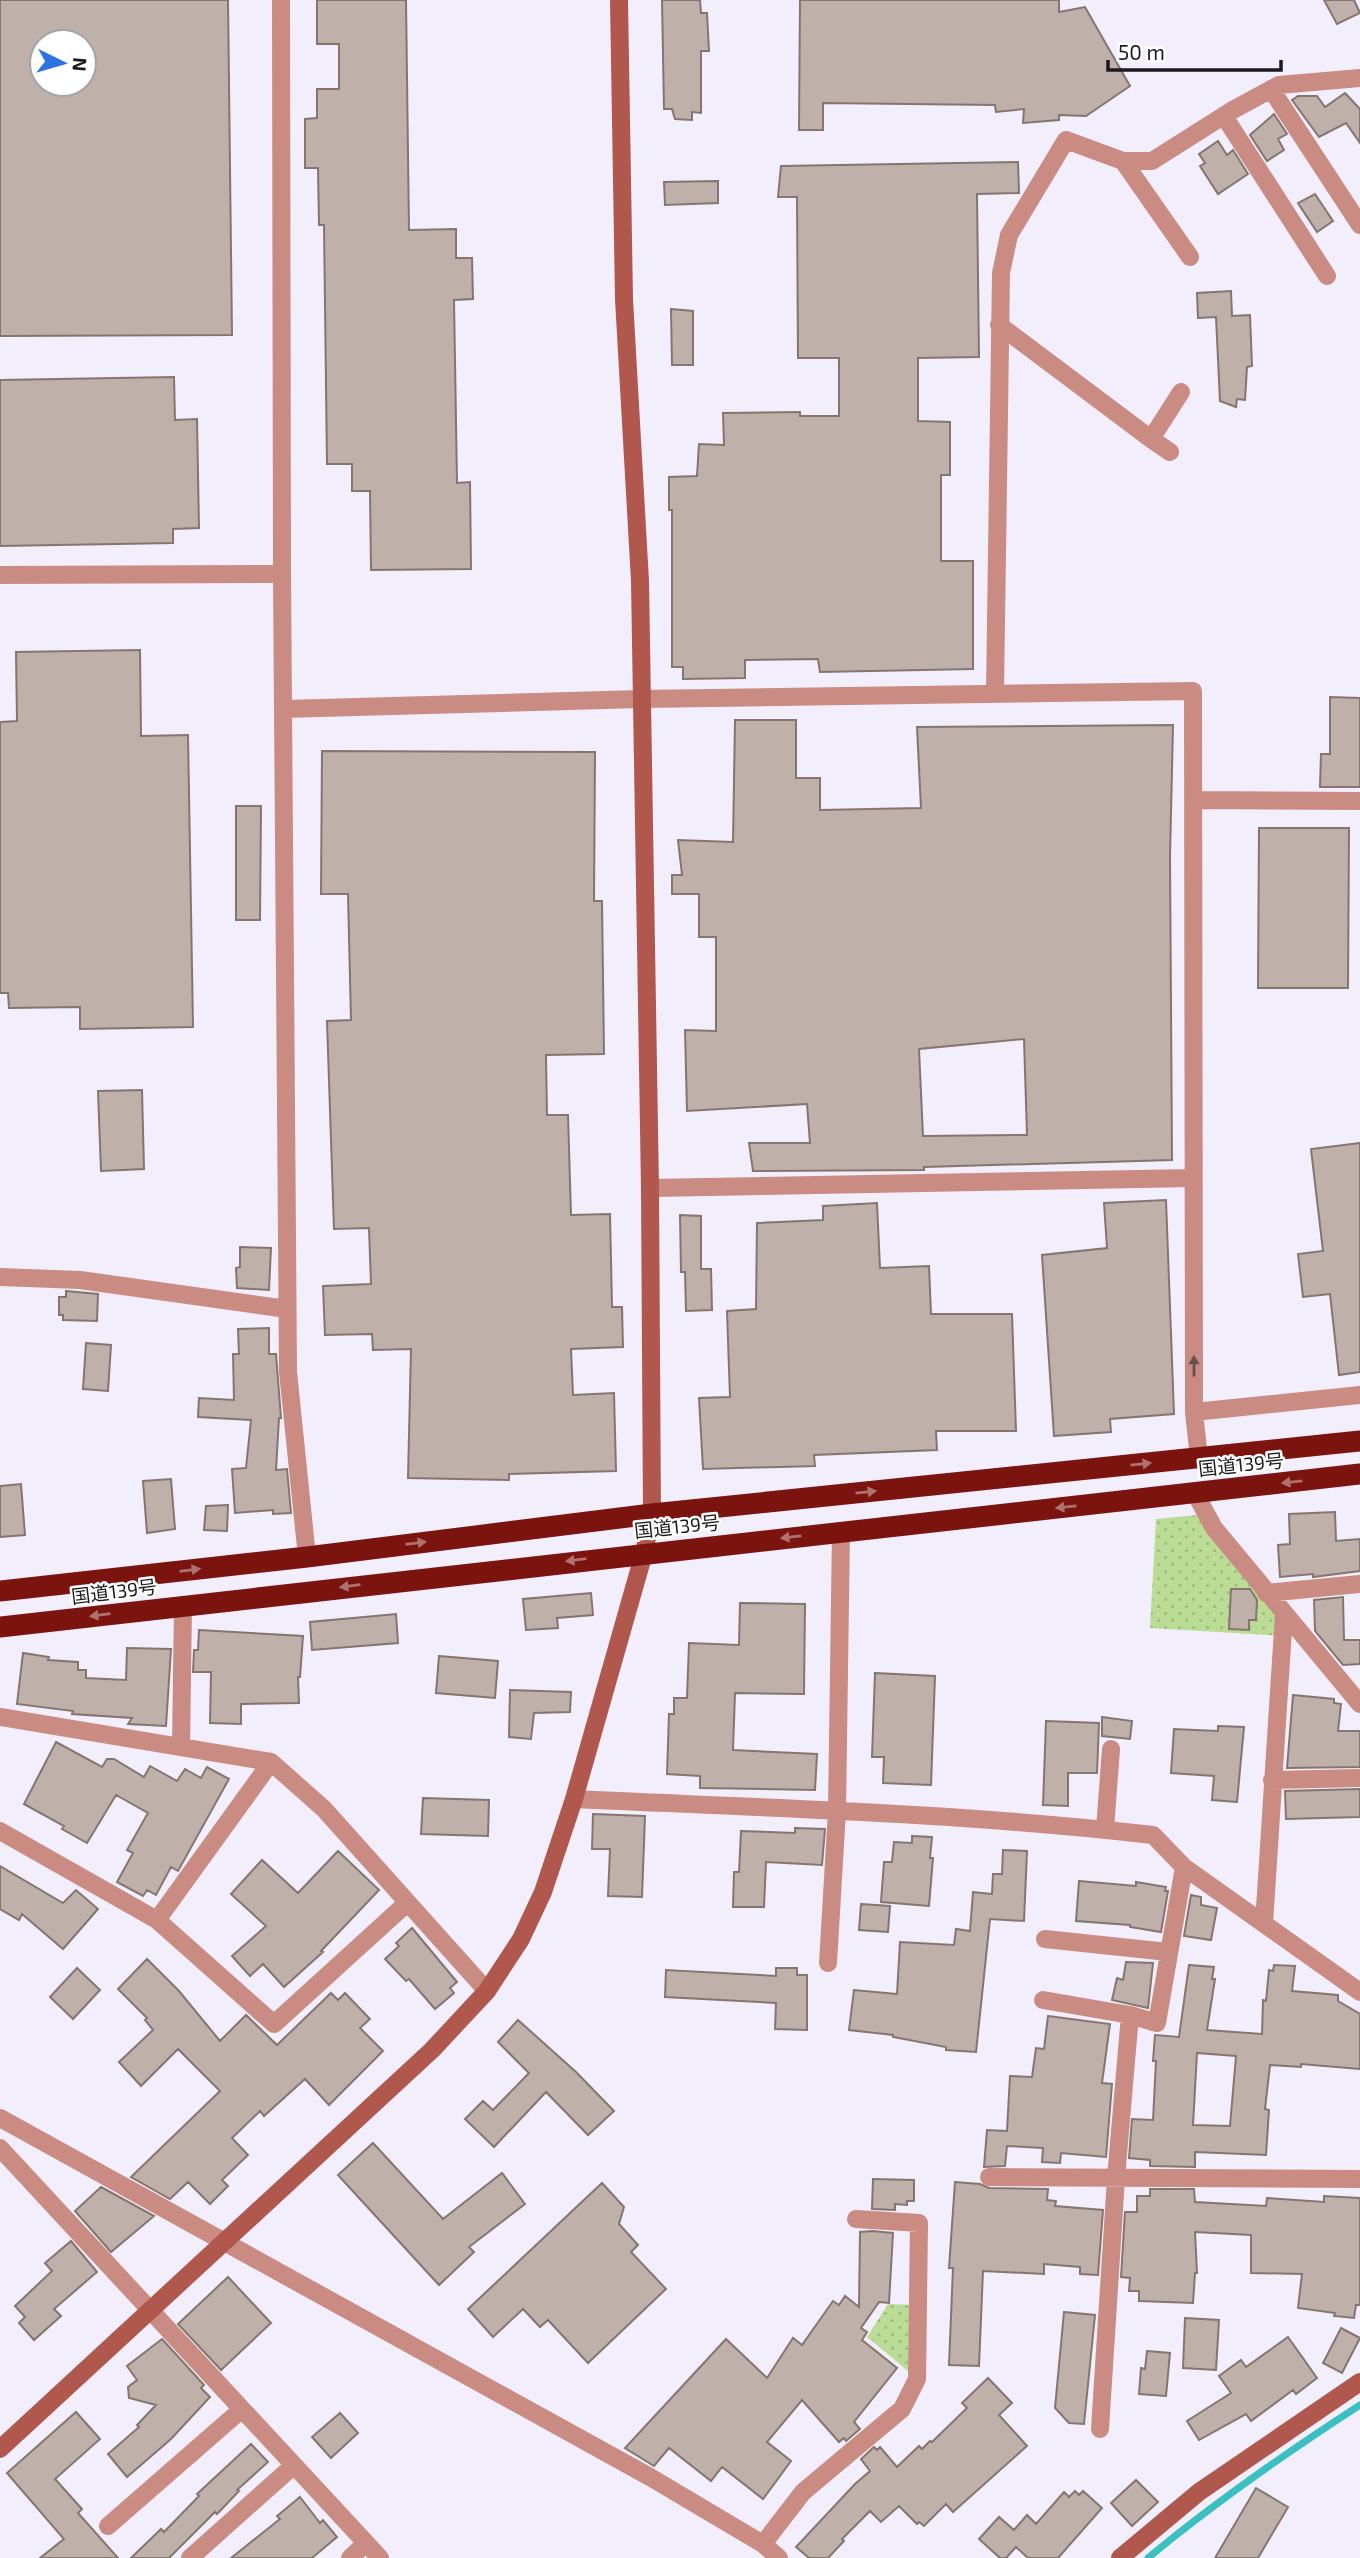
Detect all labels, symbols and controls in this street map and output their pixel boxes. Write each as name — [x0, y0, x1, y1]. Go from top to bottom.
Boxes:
north arrow — [28, 28, 98, 98]
scale bar — [1108, 28, 1281, 72]
text: 50 m — [1118, 39, 1165, 64]
text: N — [68, 57, 92, 72]
one-way arrow — [1188, 1355, 1200, 1377]
street label: 国道139号 — [1197, 1448, 1285, 1480]
one-way arrow — [1130, 1459, 1152, 1470]
one-way arrow — [1281, 1476, 1303, 1487]
one-way arrow — [855, 1486, 877, 1497]
one-way arrow — [1055, 1501, 1077, 1512]
street label: 国道139号 — [633, 1510, 721, 1542]
one-way arrow — [780, 1531, 802, 1542]
one-way arrow — [405, 1538, 427, 1549]
one-way arrow — [565, 1555, 587, 1566]
one-way arrow — [179, 1565, 201, 1576]
street label: 国道139号 — [70, 1574, 158, 1608]
one-way arrow — [339, 1581, 361, 1592]
one-way arrow — [89, 1610, 111, 1621]

